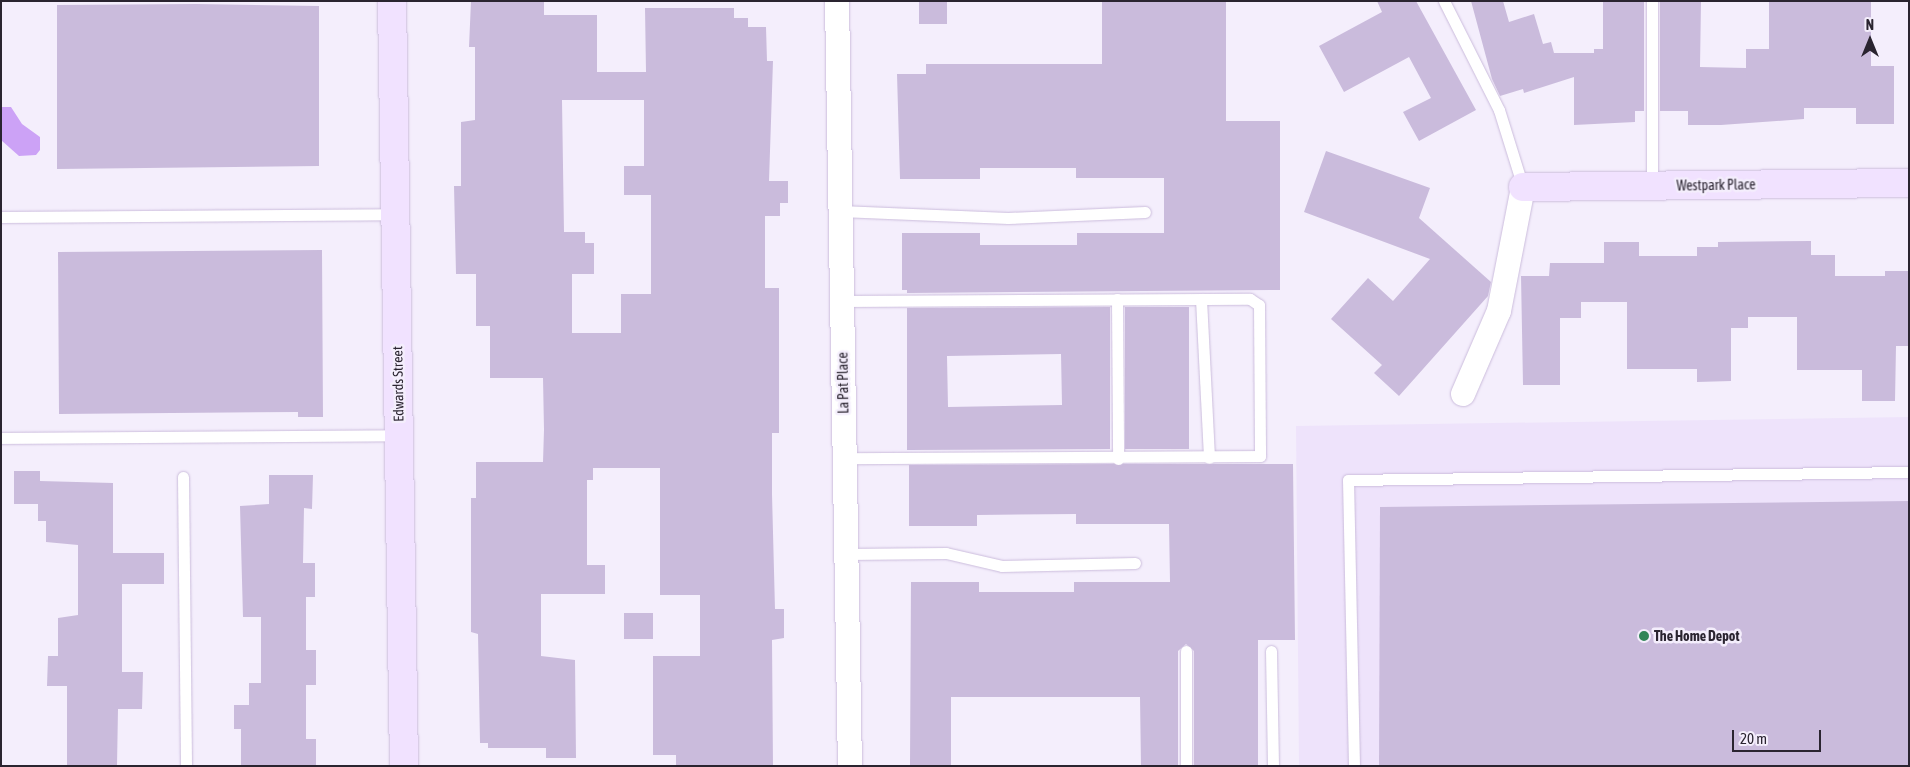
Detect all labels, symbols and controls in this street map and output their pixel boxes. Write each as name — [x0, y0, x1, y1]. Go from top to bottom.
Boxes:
north arrow — [1845, 15, 1895, 65]
text: N — [1866, 17, 1874, 33]
street label: Westpark Place — [1676, 176, 1756, 194]
street label: Edwards Street — [389, 346, 407, 422]
street label: La Pat Place — [834, 352, 852, 414]
place label: The Home Depot — [1654, 628, 1739, 644]
marker: The Home Depot — [1638, 630, 1650, 642]
scale bar — [1735, 720, 1824, 752]
text: 20 m — [1740, 730, 1767, 747]

